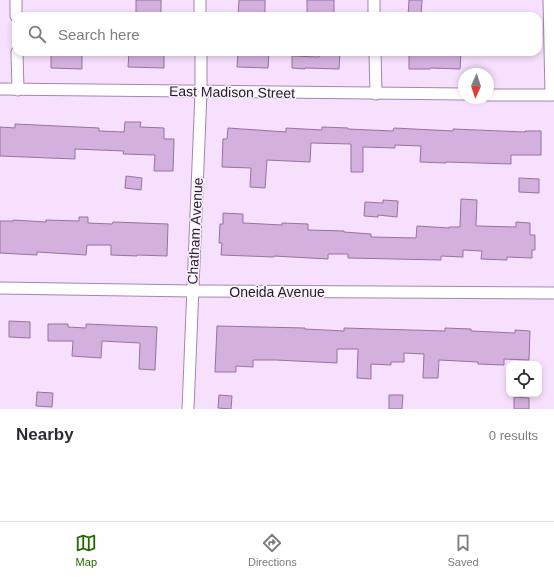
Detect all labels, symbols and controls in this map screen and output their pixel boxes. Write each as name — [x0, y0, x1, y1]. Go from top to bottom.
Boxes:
search box — [12, 12, 542, 56]
icon: search — [26, 23, 48, 45]
text: Search here — [58, 26, 140, 43]
north arrow — [458, 68, 494, 104]
street label: East Madison Street — [169, 83, 295, 101]
street label: Chatham Avenue — [184, 177, 206, 285]
street label: Oneida Avenue — [229, 284, 325, 300]
map controls — [506, 361, 542, 397]
button: locate — [506, 361, 542, 397]
text: Nearby — [16, 425, 74, 444]
text: 0 results — [489, 428, 538, 443]
tab: Map — [75, 532, 97, 568]
tab: Directions — [248, 532, 297, 568]
tab: Saved — [447, 532, 479, 568]

